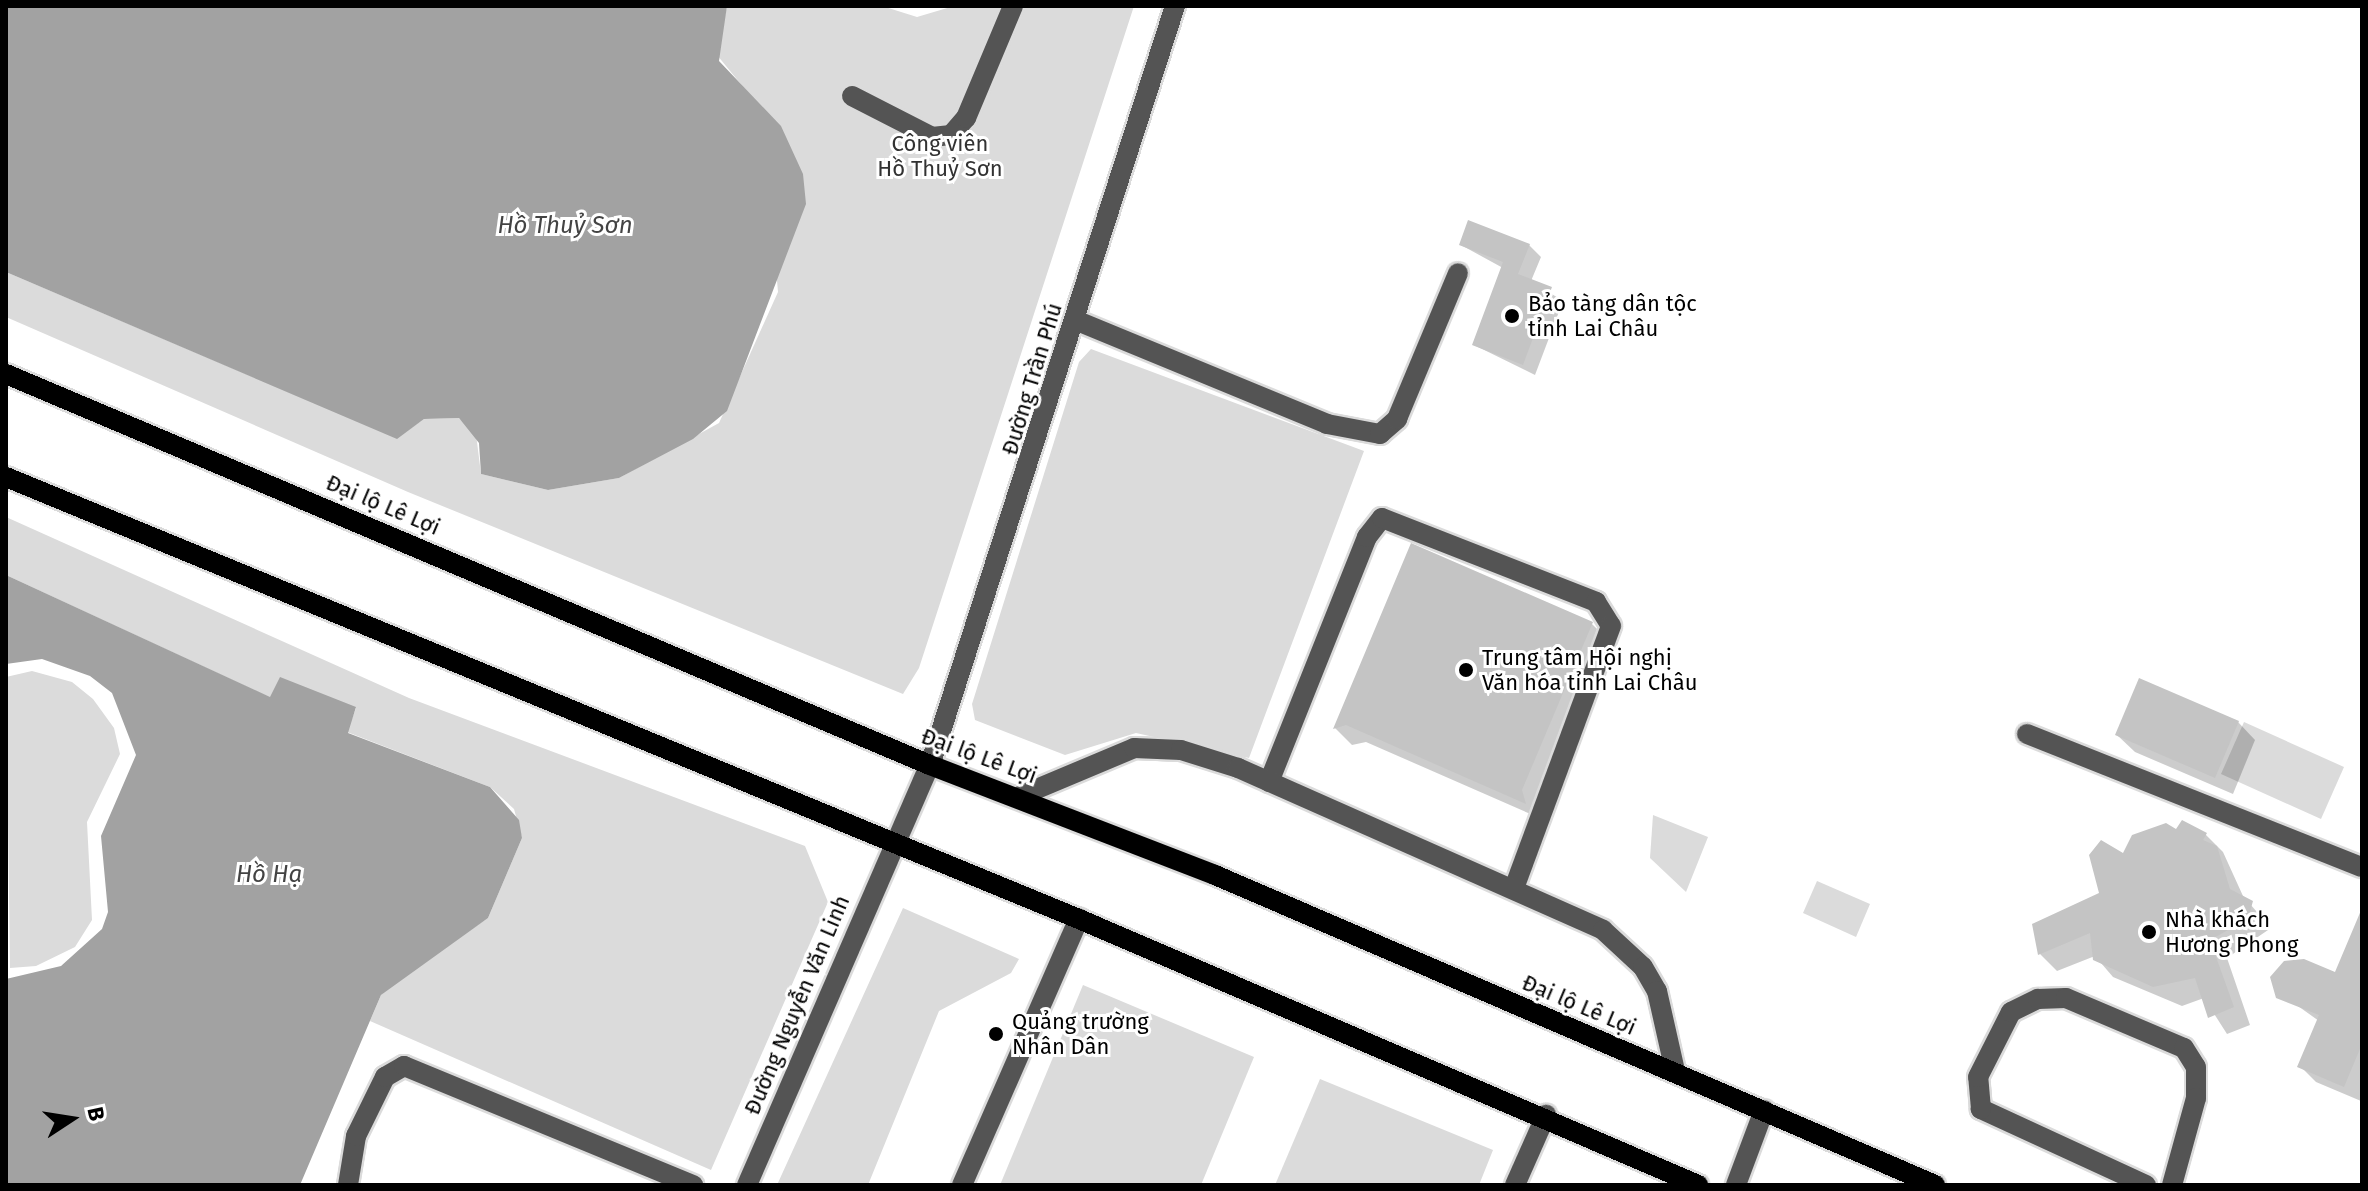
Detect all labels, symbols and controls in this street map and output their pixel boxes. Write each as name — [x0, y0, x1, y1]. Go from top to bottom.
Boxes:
park label: Công viên Hồ Thuỷ Sơn — [877, 130, 1003, 182]
water label: Hồ Thuỷ Sơn — [497, 212, 633, 240]
place label: Bảo tàng dân tộc tỉnh Lai Châu — [1528, 290, 1697, 342]
street label: Đường Trần Phú — [996, 300, 1068, 458]
marker: Bảo tàng dân tộc tỉnh Lai Châu — [1503, 307, 1521, 325]
street label: Đại lộ Lê Lợi — [322, 469, 444, 541]
place label: Trung tâm Hội nghị Văn hóa tỉnh Lai Châu — [1482, 644, 1698, 696]
marker: Trung tâm Hội nghị Văn hóa tỉnh Lai Châu — [1457, 661, 1475, 679]
street label: Đại lộ Lê Lợi — [918, 723, 1040, 789]
water label: Hồ Hạ — [236, 861, 302, 889]
street label: Đường Nguyễn Văn Linh — [739, 891, 855, 1119]
place label: Nhà khách Hương Phong — [2165, 906, 2298, 958]
marker: Nhà khách Hương Phong — [2140, 923, 2158, 941]
street label: Đại lộ Lê Lợi — [1518, 969, 1640, 1041]
place label: Quảng trường Nhân Dân — [1012, 1008, 1149, 1060]
marker: Quảng trường Nhân Dân — [987, 1025, 1005, 1043]
north arrow — [32, 1079, 112, 1159]
text: B — [81, 1104, 111, 1123]

